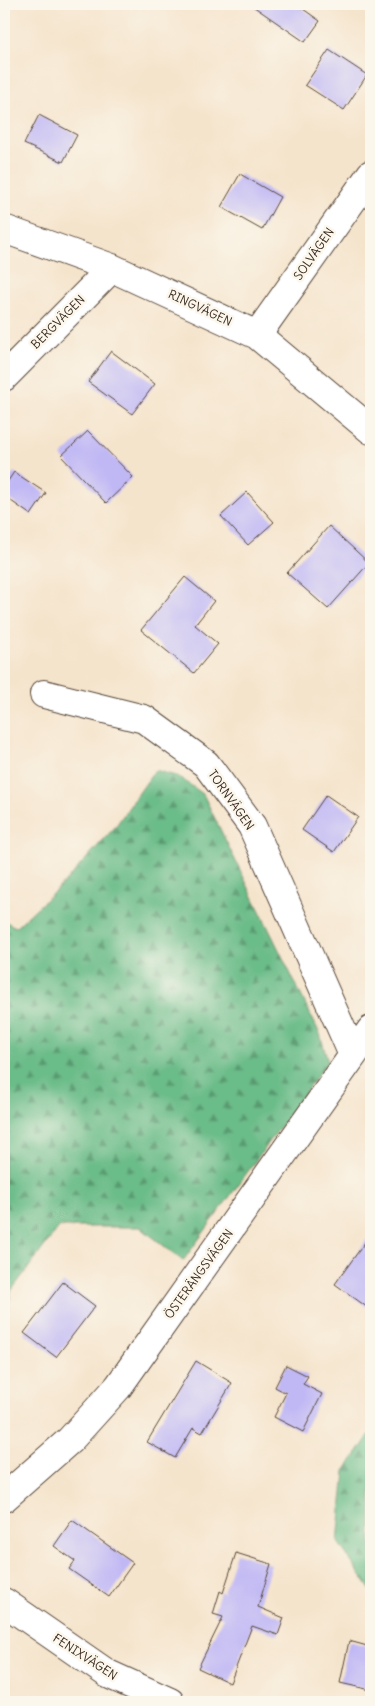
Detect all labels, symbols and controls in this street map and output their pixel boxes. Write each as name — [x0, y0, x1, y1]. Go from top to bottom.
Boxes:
street label: SOLVÄGEN — [290, 225, 337, 283]
street label: RINGVÄGEN — [166, 286, 235, 329]
street label: BERGVÄGEN — [28, 292, 88, 352]
street label: TORNVÄGEN — [205, 767, 258, 833]
street label: ÖSTERÄNGSVÄGEN — [161, 1226, 236, 1321]
street label: FENIXVÄGEN — [50, 1630, 120, 1683]

